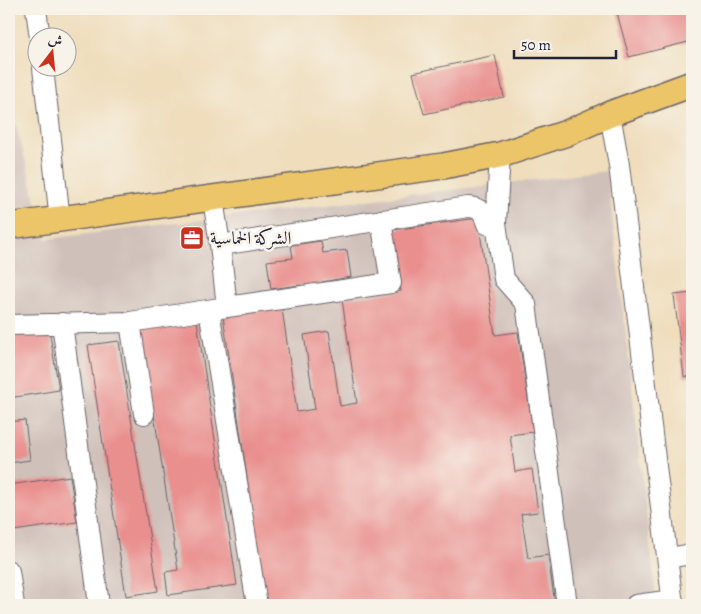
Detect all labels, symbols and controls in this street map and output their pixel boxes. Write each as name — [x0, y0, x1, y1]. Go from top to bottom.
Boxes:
north arrow — [28, 28, 78, 78]
scale bar — [514, 28, 616, 60]
text: ش — [46, 29, 65, 51]
text: 50 m — [521, 35, 551, 55]
office icon: الشركة الخماسية — [179, 225, 205, 251]
place label: الشركة الخماسية — [210, 226, 292, 250]

